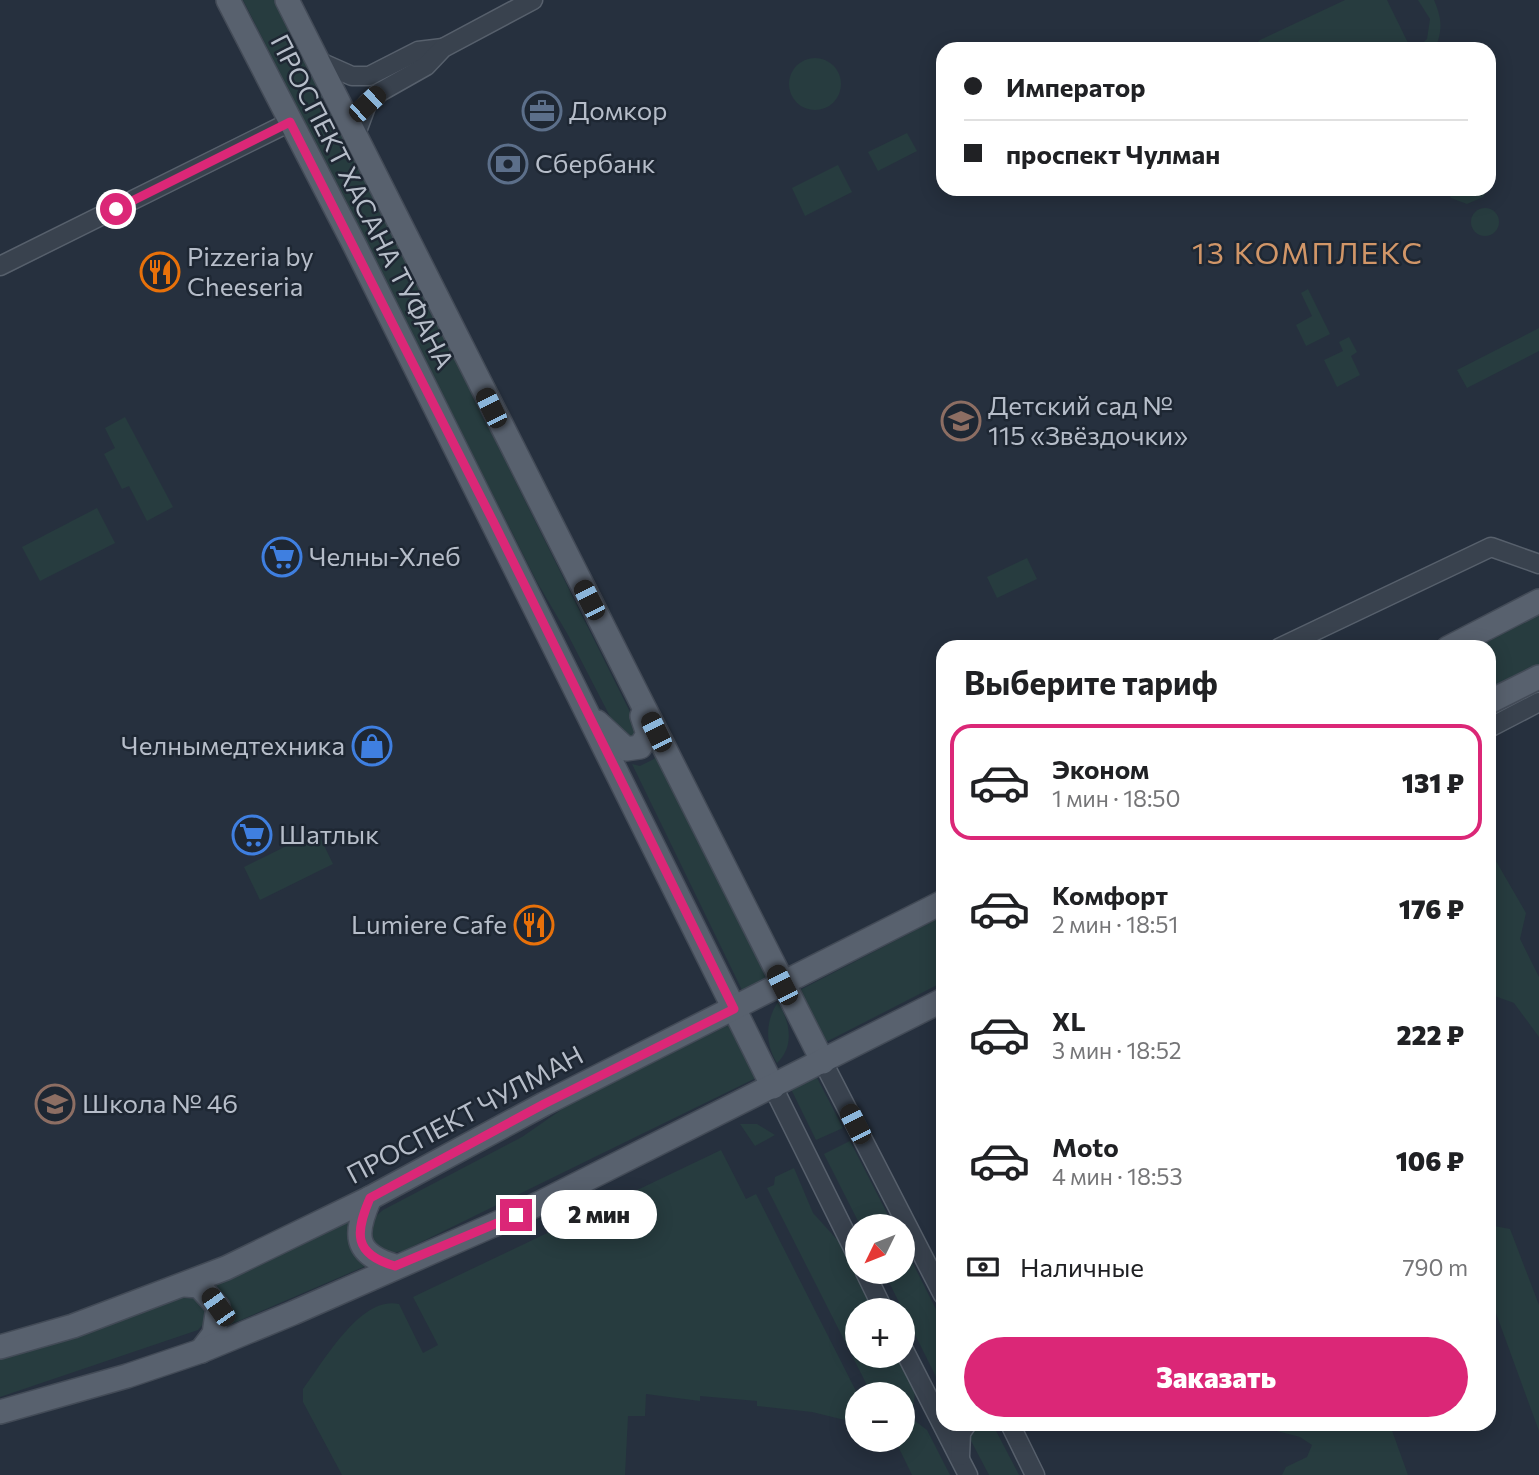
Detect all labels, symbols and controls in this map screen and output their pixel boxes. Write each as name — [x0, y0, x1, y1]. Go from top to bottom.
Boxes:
street label: ПРОСПЕКТ ХАСАНА ТУФАНА — [265, 29, 462, 374]
text: Император — [1006, 71, 1146, 102]
car — [345, 82, 390, 126]
office icon: Домкор — [521, 90, 563, 132]
place label: Домкор — [569, 94, 667, 125]
text: проспект Чулман — [1006, 138, 1220, 169]
bank icon: Сбербанк — [487, 143, 529, 185]
place label: Сбербанк — [535, 147, 656, 178]
route start — [100, 193, 132, 225]
district label: 13 КОМПЛЕКС — [1192, 233, 1424, 270]
place label: Pizzeria by Cheeseria — [187, 240, 314, 301]
restaurant icon: Pizzeria by Cheeseria — [139, 251, 181, 293]
car — [473, 385, 510, 431]
place label: Детский сад № 115 «Звёздочки» — [988, 389, 1188, 450]
school or university icon: Детский сад № 115 «Звёздочки» — [940, 400, 982, 442]
supermarket icon: Челны-Хлеб — [261, 536, 303, 578]
place label: Челны-Хлеб — [309, 540, 461, 571]
car — [571, 577, 608, 623]
text: Выберите тариф — [964, 662, 1218, 702]
car — [638, 709, 675, 755]
shop icon: Челнымедтехника — [351, 725, 393, 767]
place label: Челнымедтехника — [121, 729, 345, 760]
icon: car — [968, 751, 1031, 814]
text: Эконом — [1052, 753, 1149, 784]
text: 131 ₽ — [1402, 767, 1464, 798]
text: 1 мин · 18:50 — [1052, 784, 1181, 812]
supermarket icon: Шатлык — [231, 814, 273, 856]
place label: Шатлык — [279, 818, 379, 849]
icon: car — [968, 877, 1031, 940]
text: Комфорт — [1052, 879, 1168, 910]
text: 176 ₽ — [1399, 893, 1464, 924]
restaurant icon: Lumiere Cafe — [513, 904, 555, 946]
place label: Lumiere Cafe — [351, 908, 507, 939]
text: 2 мин · 18:51 — [1052, 910, 1178, 938]
car — [764, 962, 801, 1008]
icon: car — [968, 1003, 1031, 1066]
text: XL — [1052, 1005, 1086, 1036]
text: 222 ₽ — [1396, 1019, 1464, 1050]
text: 3 мин · 18:52 — [1052, 1036, 1182, 1064]
street label: ПРОСПЕКТ ЧУЛМАН — [341, 1038, 588, 1189]
school or university icon: Школа № 46 — [34, 1083, 76, 1125]
place label: Школа № 46 — [82, 1087, 238, 1118]
car — [837, 1101, 874, 1147]
icon: car — [968, 1129, 1031, 1192]
text: Moto — [1052, 1131, 1119, 1162]
text: 106 ₽ — [1396, 1145, 1464, 1176]
text: 4 мин · 18:53 — [1052, 1162, 1183, 1190]
callout: 2 мин — [540, 1190, 656, 1240]
route end — [500, 1199, 532, 1231]
text: 2 мин — [568, 1200, 630, 1228]
north arrow — [845, 1214, 915, 1284]
map controls — [845, 1214, 915, 1452]
icon: cash — [964, 1248, 1002, 1286]
text: Наличные — [1020, 1251, 1144, 1282]
text: 790 m — [1402, 1253, 1468, 1281]
car — [198, 1284, 239, 1330]
button: + — [845, 1298, 915, 1368]
button: Заказать — [964, 1337, 1468, 1417]
button: − — [845, 1382, 915, 1452]

